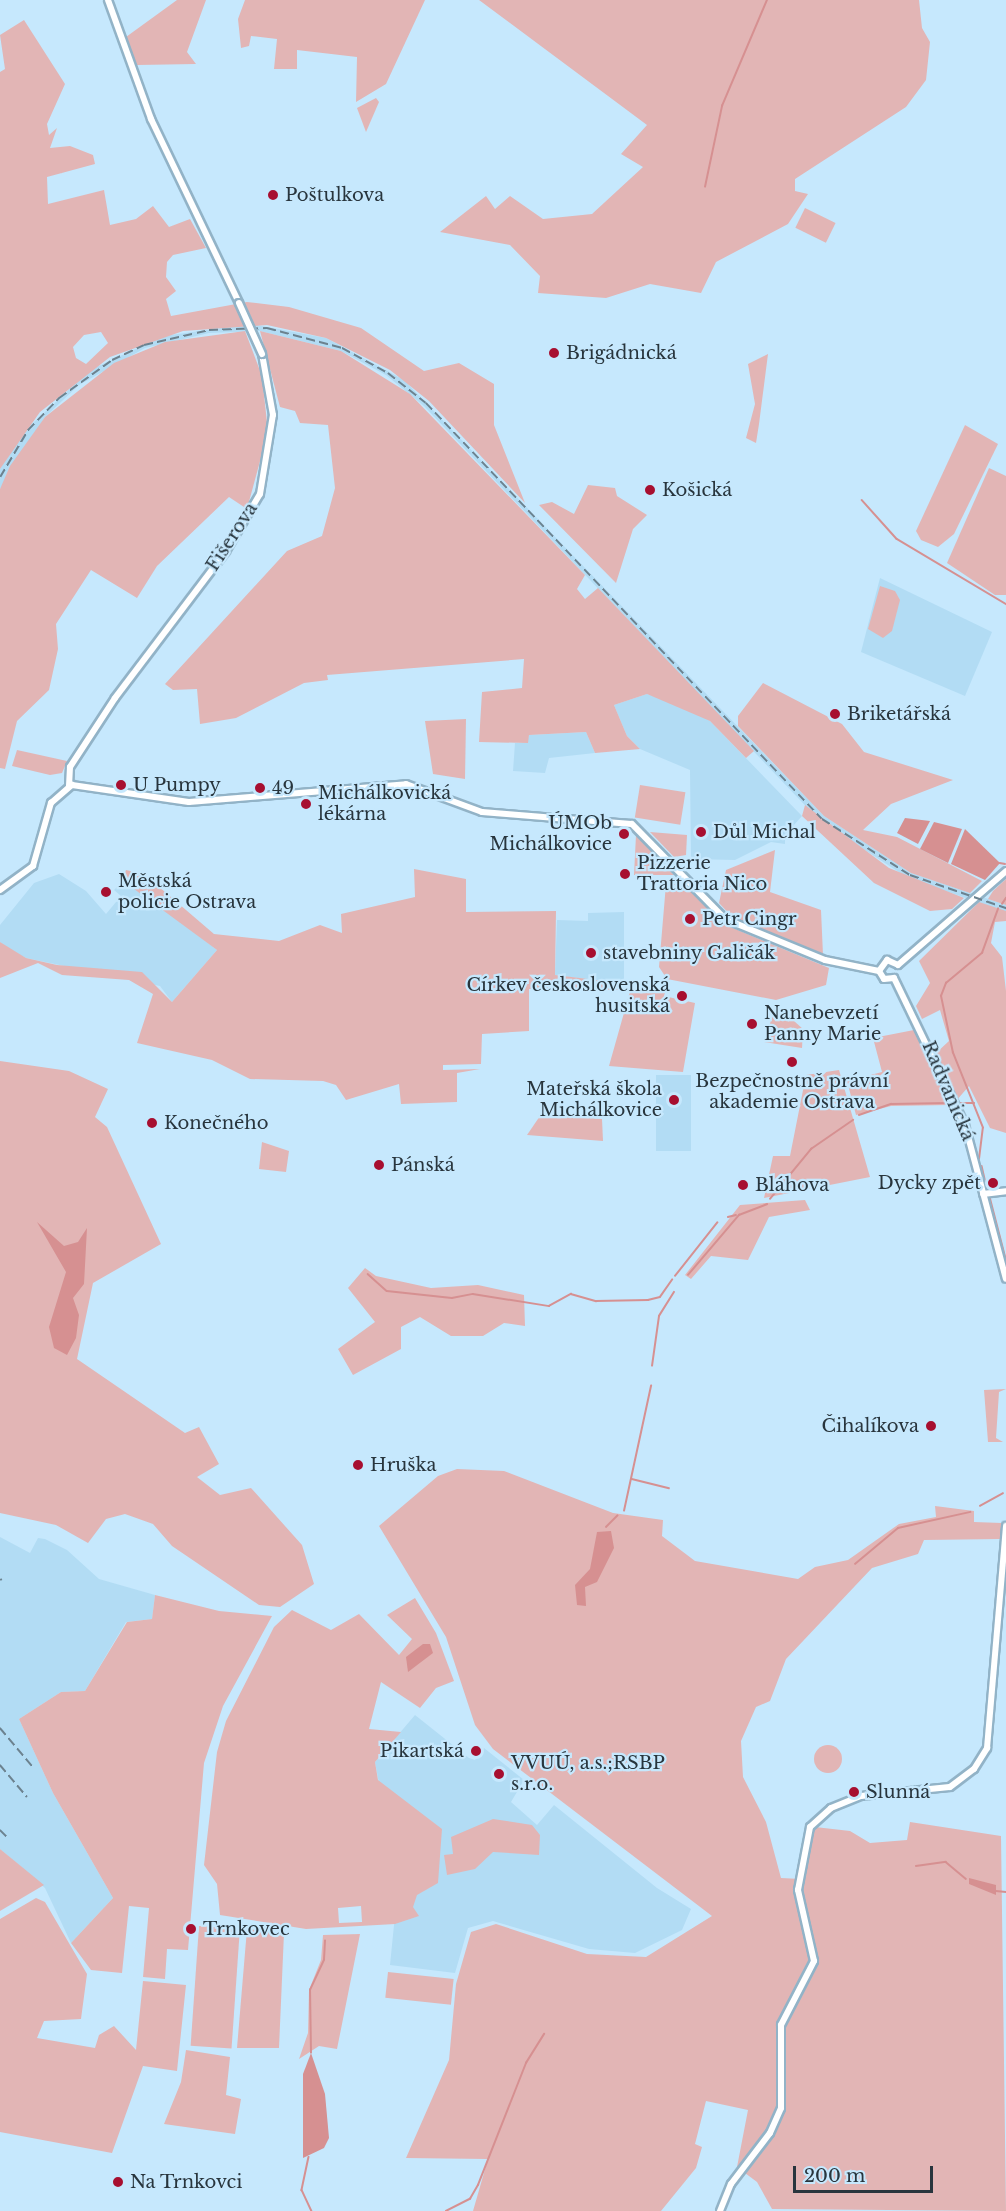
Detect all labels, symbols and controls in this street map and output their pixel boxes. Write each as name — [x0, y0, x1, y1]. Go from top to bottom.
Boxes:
place label: Poštulkova — [285, 184, 384, 206]
marker: Poštulkova — [266, 188, 280, 202]
place label: Brigádnická — [566, 342, 677, 364]
marker: Brigádnická — [547, 346, 561, 360]
place label: Košická — [662, 479, 732, 501]
marker: Košická — [643, 483, 657, 497]
street label: Fišerova — [202, 499, 262, 575]
place label: Briketářská — [847, 703, 951, 725]
marker: Briketářská — [828, 707, 842, 721]
place label: U Pumpy — [133, 774, 221, 796]
place label: 49 — [272, 777, 294, 799]
marker: U Pumpy — [114, 778, 128, 792]
marker: 49 — [253, 781, 267, 795]
place label: Michálkovická lékárna — [318, 783, 451, 826]
marker: Michálkovická lékárna — [299, 797, 313, 811]
place label: ÚMOb Michálkovice — [489, 813, 612, 856]
place label: Důl Michal — [713, 821, 816, 843]
marker: Důl Michal — [694, 825, 708, 839]
marker: ÚMOb Michálkovice — [617, 827, 631, 841]
place label: Pizzerie Trattoria Nico — [637, 853, 768, 896]
marker: Pizzerie Trattoria Nico — [618, 867, 632, 881]
place label: Městská policie Ostrava — [118, 871, 256, 914]
marker: Městská policie Ostrava — [99, 885, 113, 899]
place label: Petr Cingr — [702, 908, 797, 930]
marker: Petr Cingr — [683, 912, 697, 926]
place label: stavebniny Galičák — [603, 942, 776, 964]
marker: stavebniny Galičák — [584, 946, 598, 960]
place label: Církev československá husitská — [466, 975, 670, 1018]
marker: Církev československá husitská — [675, 989, 689, 1003]
place label: Nanebevzetí Panny Marie — [764, 1003, 882, 1046]
marker: Nanebevzetí Panny Marie — [745, 1017, 759, 1031]
street label: Radvanická — [917, 1038, 979, 1144]
marker: Bezpečnostně právní akademie Ostrava — [785, 1055, 799, 1069]
place label: Bezpečnostně právní akademie Ostrava — [695, 1071, 889, 1114]
place label: Mateřská škola Michálkovice — [526, 1079, 662, 1122]
marker: Mateřská škola Michálkovice — [667, 1093, 681, 1107]
place label: Konečného — [164, 1112, 269, 1134]
marker: Konečného — [145, 1116, 159, 1130]
place label: Pánská — [391, 1154, 455, 1176]
marker: Pánská — [372, 1158, 386, 1172]
place label: Dycky zpět — [877, 1172, 981, 1194]
place label: Bláhova — [755, 1174, 829, 1196]
marker: Dycky zpět — [986, 1176, 1000, 1190]
marker: Bláhova — [736, 1178, 750, 1192]
place label: Čihalíkova — [821, 1415, 919, 1437]
marker: Čihalíkova — [924, 1419, 938, 1433]
place label: Hruška — [370, 1454, 437, 1476]
marker: Hruška — [351, 1458, 365, 1472]
place label: Pikartská — [380, 1740, 464, 1762]
marker: Pikartská — [469, 1744, 483, 1758]
place label: VVUÚ, a.s.;RSBP s.r.o. — [511, 1753, 665, 1796]
marker: VVUÚ, a.s.;RSBP s.r.o. — [492, 1767, 506, 1781]
place label: Slunná — [866, 1781, 930, 1803]
marker: Slunná — [847, 1785, 861, 1799]
place label: Trnkovec — [203, 1918, 290, 1940]
marker: Trnkovec — [184, 1922, 198, 1936]
scale bar — [796, 2154, 936, 2192]
text: 200 m — [804, 2165, 865, 2187]
place label: Na Trnkovci — [130, 2171, 243, 2193]
marker: Na Trnkovci — [111, 2175, 125, 2189]

